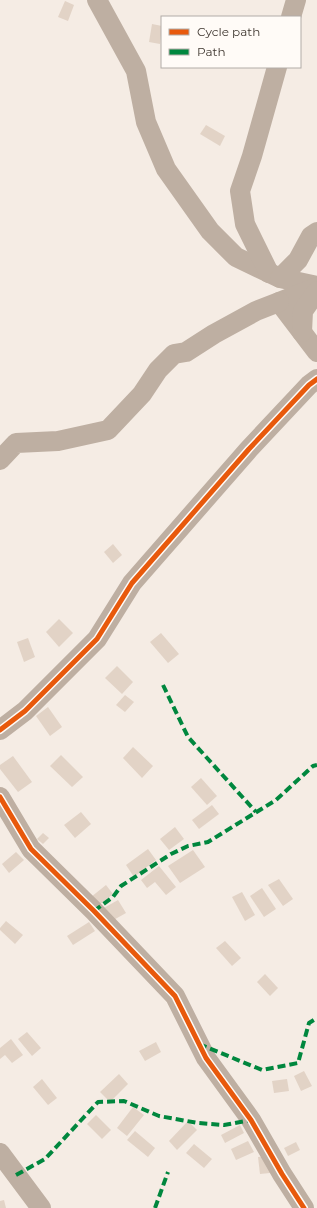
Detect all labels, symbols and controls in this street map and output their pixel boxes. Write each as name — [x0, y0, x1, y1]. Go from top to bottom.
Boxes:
legend — [161, 16, 301, 68]
text: Cycle path — [197, 24, 260, 39]
text: Path — [197, 44, 226, 59]

